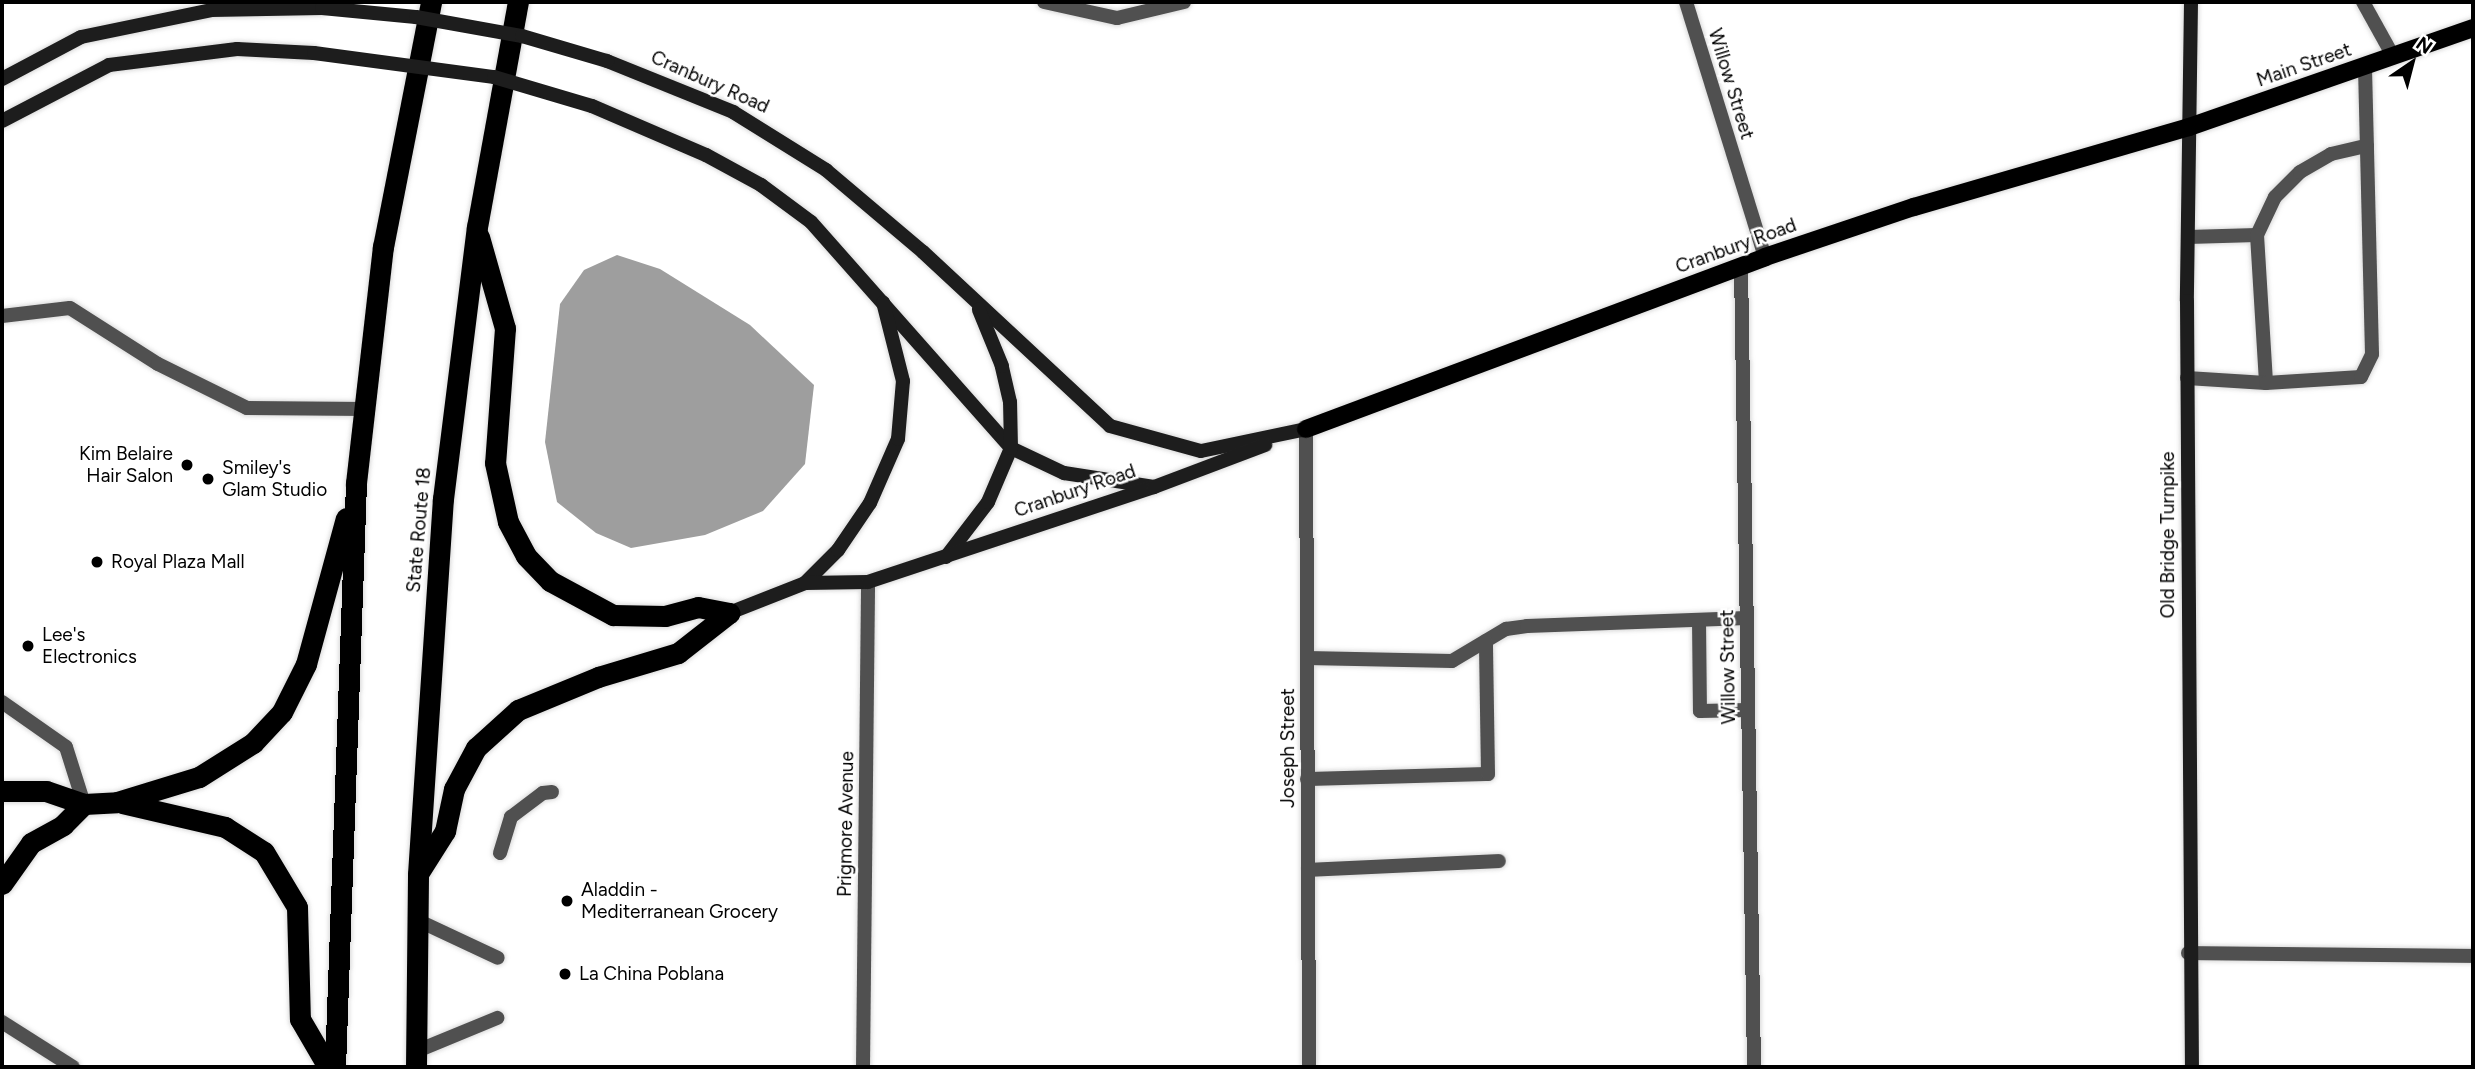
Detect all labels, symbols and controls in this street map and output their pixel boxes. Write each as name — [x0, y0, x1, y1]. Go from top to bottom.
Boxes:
street label: Willow Street — [1703, 26, 1759, 142]
north arrow — [2377, 28, 2447, 98]
text: N — [2412, 32, 2437, 59]
street label: Main Street — [2254, 38, 2354, 92]
street label: Cranbury Road — [647, 46, 773, 118]
street label: Cranbury Road — [1672, 214, 1800, 278]
place label: Kim Belaire Hair Salon — [79, 443, 173, 487]
street label: Old Bridge Turnpike — [2157, 452, 2179, 618]
marker: Kim Belaire Hair Salon — [179, 457, 195, 473]
place label: Smiley's Glam Studio — [222, 457, 327, 501]
street label: Cranbury Road — [1011, 460, 1139, 522]
street label: State Route 18 — [402, 466, 436, 594]
marker: Smiley's Glam Studio — [200, 471, 216, 487]
place label: Royal Plaza Mall — [111, 551, 245, 573]
marker: Royal Plaza Mall — [89, 554, 105, 570]
street label: Willow Street — [1716, 610, 1740, 724]
place label: Lee's Electronics — [42, 624, 137, 668]
marker: Lee's Electronics — [20, 638, 36, 654]
street label: Joseph Street — [1277, 688, 1299, 808]
street label: Prigmore Avenue — [833, 751, 859, 897]
place label: Aladdin - Mediterranean Grocery — [581, 879, 778, 923]
marker: Aladdin - Mediterranean Grocery — [559, 893, 575, 909]
place label: La China Poblana — [579, 963, 724, 985]
marker: La China Poblana — [557, 966, 573, 982]

